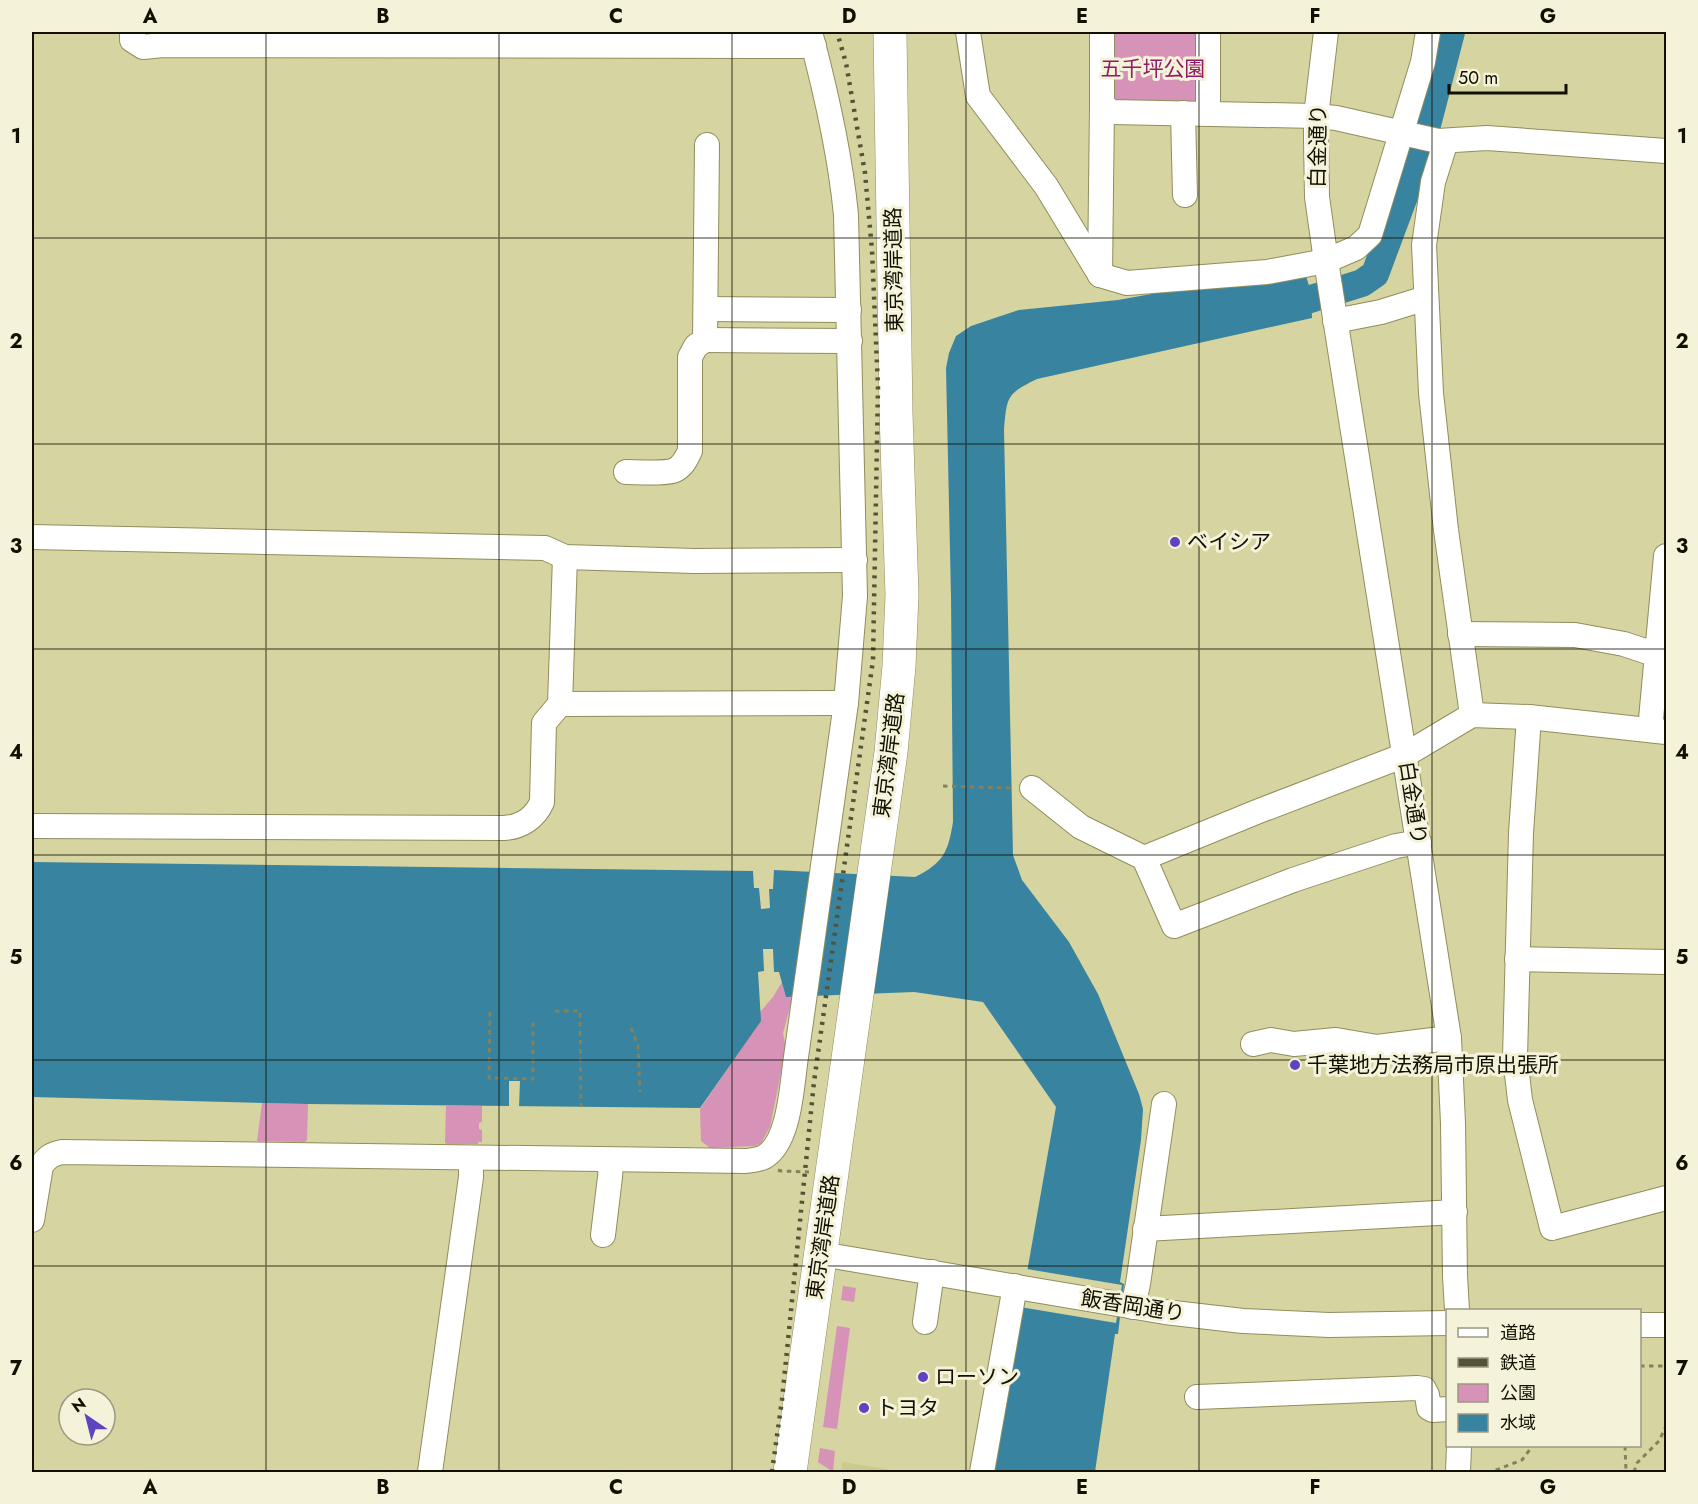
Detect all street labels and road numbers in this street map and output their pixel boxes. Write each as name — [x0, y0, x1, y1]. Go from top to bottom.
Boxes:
street label: 白金通り — [1302, 104, 1334, 188]
street label: 東京湾岸道路 — [878, 207, 910, 333]
street label: 東京湾岸道路 — [866, 691, 912, 819]
street label: 白金通り — [1392, 759, 1434, 847]
street label: 東京湾岸道路 — [799, 1173, 847, 1301]
street label: 飯香岡通り — [1079, 1283, 1187, 1329]

